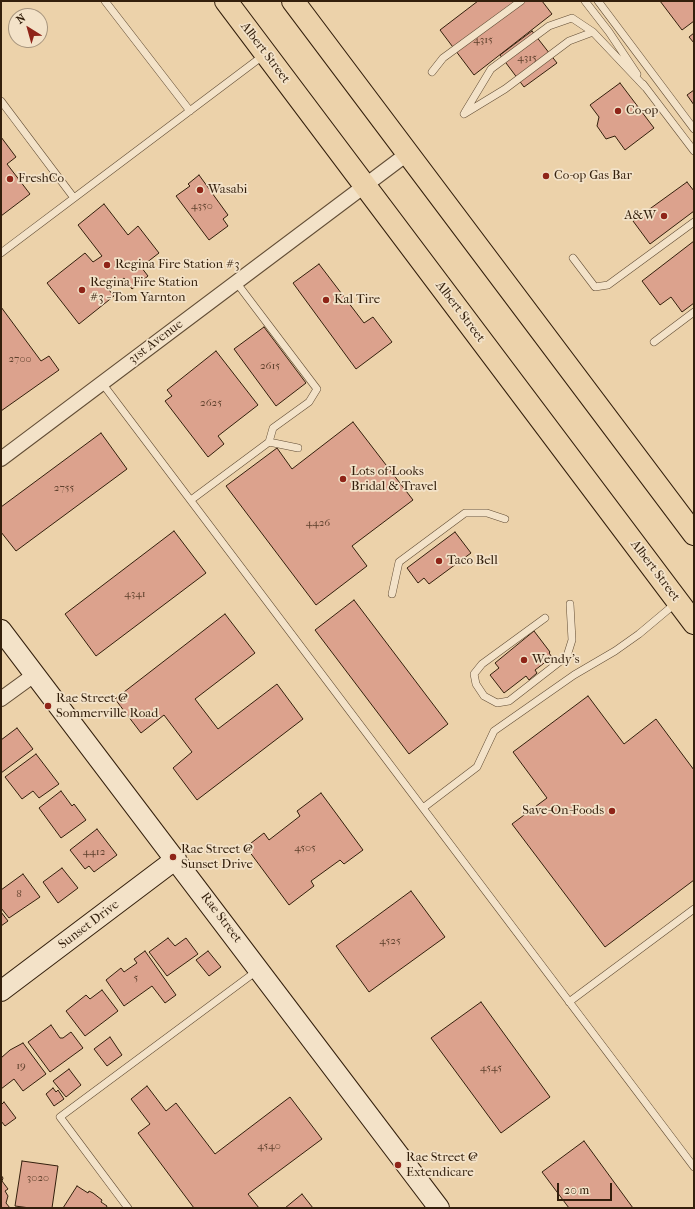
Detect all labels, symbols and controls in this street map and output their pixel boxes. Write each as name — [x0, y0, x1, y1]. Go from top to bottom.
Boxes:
north arrow — [8, 8, 48, 48]
text: N — [14, 11, 28, 27]
street label: Albert Street — [237, 19, 293, 87]
house number: 4315 — [473, 33, 493, 47]
house number: 4315 — [517, 51, 537, 65]
place label: Co-op — [626, 103, 658, 119]
marker: Co-op — [613, 106, 623, 116]
place label: Co-op Gas Bar — [554, 168, 632, 184]
place label: FreshCo — [18, 171, 64, 187]
marker: Co-op Gas Bar — [541, 171, 551, 181]
marker: FreshCo — [5, 174, 15, 184]
place label: Wasabi — [208, 182, 247, 198]
marker: Wasabi — [195, 185, 205, 195]
house number: 4350 — [191, 199, 213, 213]
place label: A&W — [624, 208, 656, 224]
marker: A&W — [659, 211, 669, 221]
place label: Regina Fire Station #3 — [115, 257, 239, 273]
marker: Regina Fire Station #3 — [102, 260, 112, 270]
place label: Regina Fire Station #3 - Tom Yarnton — [90, 275, 198, 306]
street label: Albert Street — [432, 278, 488, 346]
marker: Regina Fire Station #3 - Tom Yarnton — [77, 285, 87, 295]
place label: Kal Tire — [334, 292, 380, 308]
marker: Kal Tire — [321, 295, 331, 305]
street label: 31st Avenue — [126, 316, 186, 368]
house number: 2700 — [8, 352, 32, 366]
house number: 2615 — [260, 359, 280, 373]
house number: 2625 — [200, 396, 222, 410]
place label: Lots of Looks Bridal & Travel — [351, 464, 437, 495]
marker: Lots of Looks Bridal & Travel — [338, 474, 348, 484]
house number: 2755 — [54, 481, 74, 495]
house number: 4426 — [306, 516, 330, 530]
street label: Albert Street — [627, 537, 683, 605]
place label: Taco Bell — [447, 553, 498, 569]
marker: Taco Bell — [434, 556, 444, 566]
house number: 4341 — [124, 587, 146, 601]
place label: Wendy's — [532, 652, 579, 668]
marker: Wendy's — [519, 655, 529, 665]
place label: Rae Street @ Sommerville Road — [56, 691, 158, 722]
marker: Rae Street @ Sommerville Road — [43, 701, 53, 711]
place label: Save-On-Foods — [522, 803, 604, 819]
marker: Save-On-Foods — [607, 806, 617, 816]
house number: 4505 — [294, 841, 316, 855]
place label: Rae Street @ Sunset Drive — [181, 842, 253, 873]
house number: 4412 — [83, 845, 105, 859]
marker: Rae Street @ Sunset Drive — [168, 852, 178, 862]
house number: 8 — [16, 887, 22, 901]
street label: Rae Street — [197, 890, 245, 946]
street label: Sunset Drive — [56, 897, 122, 953]
house number: 4525 — [379, 934, 401, 948]
house number: 5 — [134, 971, 138, 985]
house number: 19 — [16, 1059, 26, 1073]
house number: 4545 — [480, 1061, 502, 1075]
house number: 4540 — [257, 1139, 281, 1153]
place label: Rae Street @ Extendicare — [406, 1150, 478, 1181]
marker: Rae Street @ Extendicare — [393, 1160, 403, 1170]
house number: 3020 — [27, 1171, 49, 1185]
scale bar — [559, 1175, 614, 1201]
text: 20 m — [564, 1183, 589, 1197]

